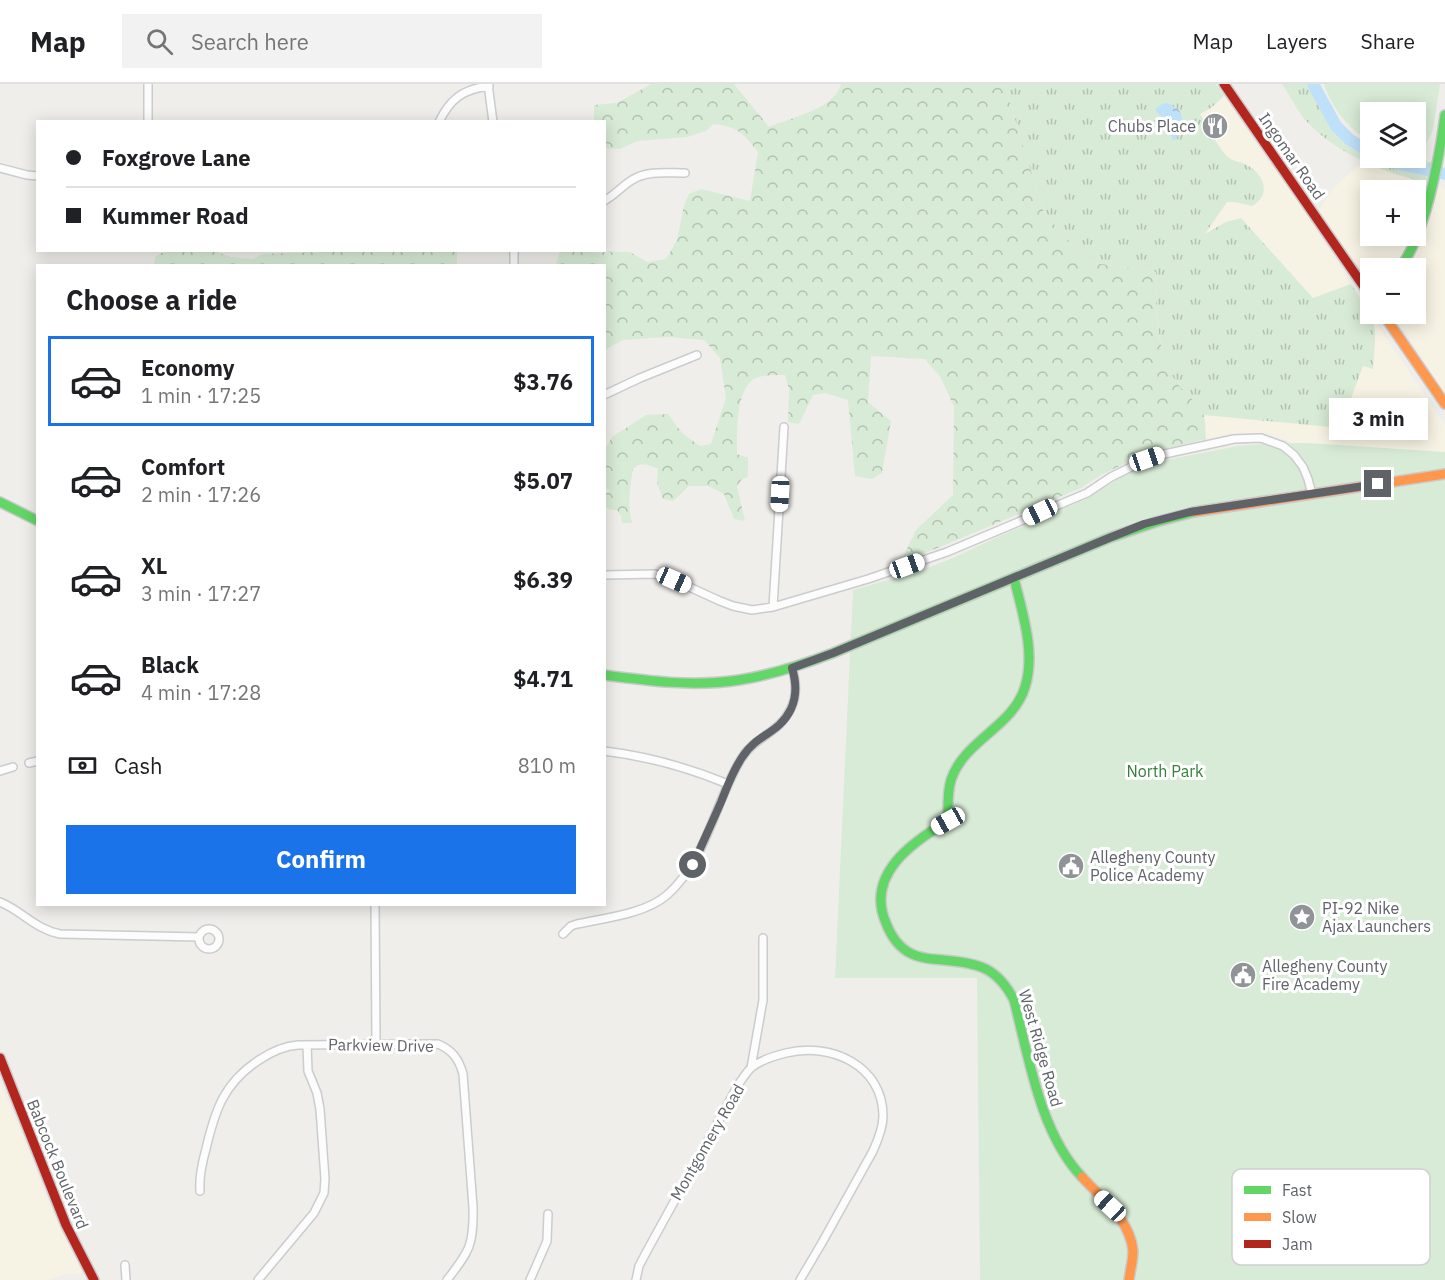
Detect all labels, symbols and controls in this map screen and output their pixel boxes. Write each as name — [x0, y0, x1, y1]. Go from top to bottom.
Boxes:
search box — [122, 14, 542, 68]
text: Map — [30, 23, 86, 60]
icon: search — [143, 25, 176, 58]
text: Search here — [191, 27, 309, 56]
text: Map — [1193, 27, 1233, 55]
text: Layers — [1266, 27, 1328, 55]
text: Share — [1361, 27, 1415, 55]
map controls — [1360, 102, 1426, 324]
button: layers — [1360, 102, 1426, 168]
street label: Ingomar Road — [1255, 109, 1329, 203]
restaurant icon: Chubs Place — [1200, 111, 1230, 141]
place label: Chubs Place — [1108, 116, 1196, 136]
text: Foxgrove Lane — [102, 143, 251, 172]
button: + — [1360, 180, 1426, 246]
text: Kummer Road — [102, 201, 249, 230]
button: − — [1360, 258, 1426, 324]
text: Choose a ride — [66, 282, 237, 317]
text: Economy — [141, 353, 235, 382]
icon: car — [69, 354, 123, 408]
text: $3.76 — [513, 367, 573, 396]
text: 1 min · 17:25 — [141, 382, 261, 409]
callout: 3 min — [1328, 397, 1428, 439]
text: 3 min — [1352, 405, 1405, 432]
car — [1127, 445, 1167, 473]
text: Comfort — [141, 452, 225, 481]
icon: car — [69, 453, 123, 507]
text: $5.07 — [513, 466, 573, 495]
route end — [1364, 470, 1391, 497]
car — [770, 476, 790, 512]
text: 2 min · 17:26 — [141, 481, 261, 508]
car — [1020, 496, 1060, 528]
text: XL — [141, 551, 167, 580]
car — [887, 551, 927, 581]
icon: car — [69, 552, 123, 606]
car — [654, 564, 694, 596]
text: $6.39 — [513, 565, 573, 594]
text: 3 min · 17:27 — [141, 580, 261, 607]
text: Black — [141, 650, 199, 679]
icon: car — [69, 651, 123, 705]
text: $4.71 — [513, 664, 573, 693]
text: 4 min · 17:28 — [141, 679, 261, 706]
icon: cash — [66, 749, 99, 782]
text: Cash — [114, 751, 163, 780]
text: 810 m — [518, 752, 576, 779]
park label: North Park — [1126, 761, 1204, 781]
car — [928, 804, 968, 838]
button: Confirm — [66, 825, 576, 894]
place label: Allegheny County Police Academy — [1090, 847, 1215, 885]
route start — [679, 851, 706, 878]
public building icon: Allegheny County Police Academy — [1056, 851, 1086, 881]
place label: PI-92 Nike Ajax Launchers — [1322, 898, 1431, 936]
place icon: PI-92 Nike Ajax Launchers — [1287, 902, 1317, 932]
place label: Allegheny County Fire Academy — [1262, 956, 1387, 994]
public building icon: Allegheny County Fire Academy — [1228, 960, 1258, 990]
street label: West Ridge Road — [1015, 987, 1067, 1109]
street label: Parkview Drive — [328, 1034, 434, 1056]
street label: Montgomery Road — [666, 1080, 748, 1204]
street label: Babcock Boulevard — [23, 1096, 93, 1232]
legend — [1232, 1169, 1430, 1265]
text: Fast — [1282, 1180, 1312, 1200]
car — [1091, 1187, 1129, 1225]
text: Slow — [1282, 1207, 1317, 1227]
text: Jam — [1282, 1234, 1313, 1254]

